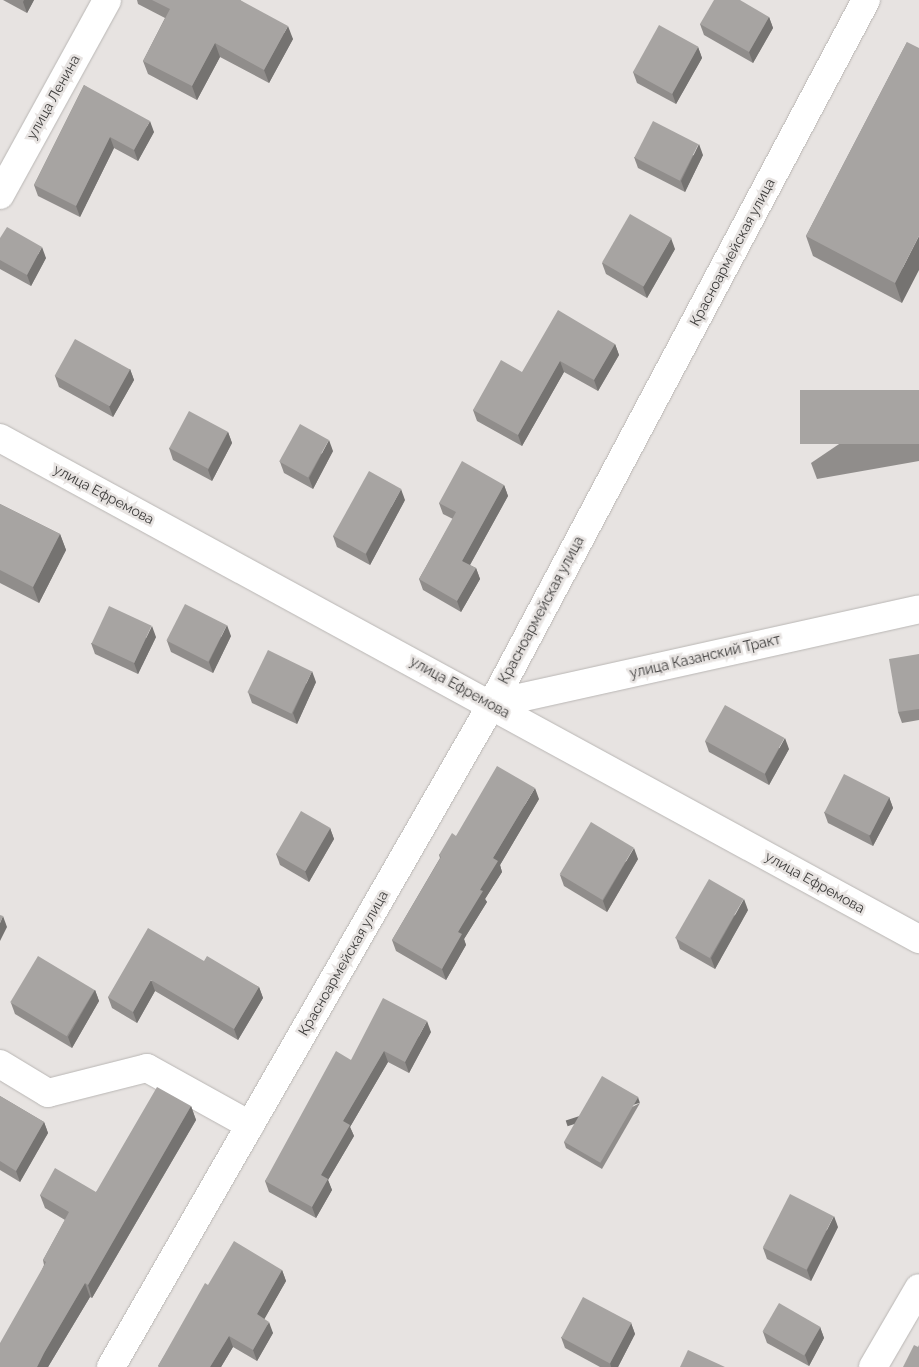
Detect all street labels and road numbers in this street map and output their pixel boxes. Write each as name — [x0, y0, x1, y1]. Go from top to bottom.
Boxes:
street label: улица Ленина — [23, 52, 83, 142]
street label: Красноармейская улица — [686, 175, 778, 329]
street label: улица Ефремова — [51, 460, 157, 528]
street label: Красноармейская улица — [495, 533, 587, 687]
street label: улица Казанский Тракт — [628, 630, 782, 682]
street label: улица Ефремова — [407, 653, 513, 721]
street label: улица Ефремова — [762, 848, 868, 916]
street label: Красноармейская улица — [294, 887, 392, 1039]

